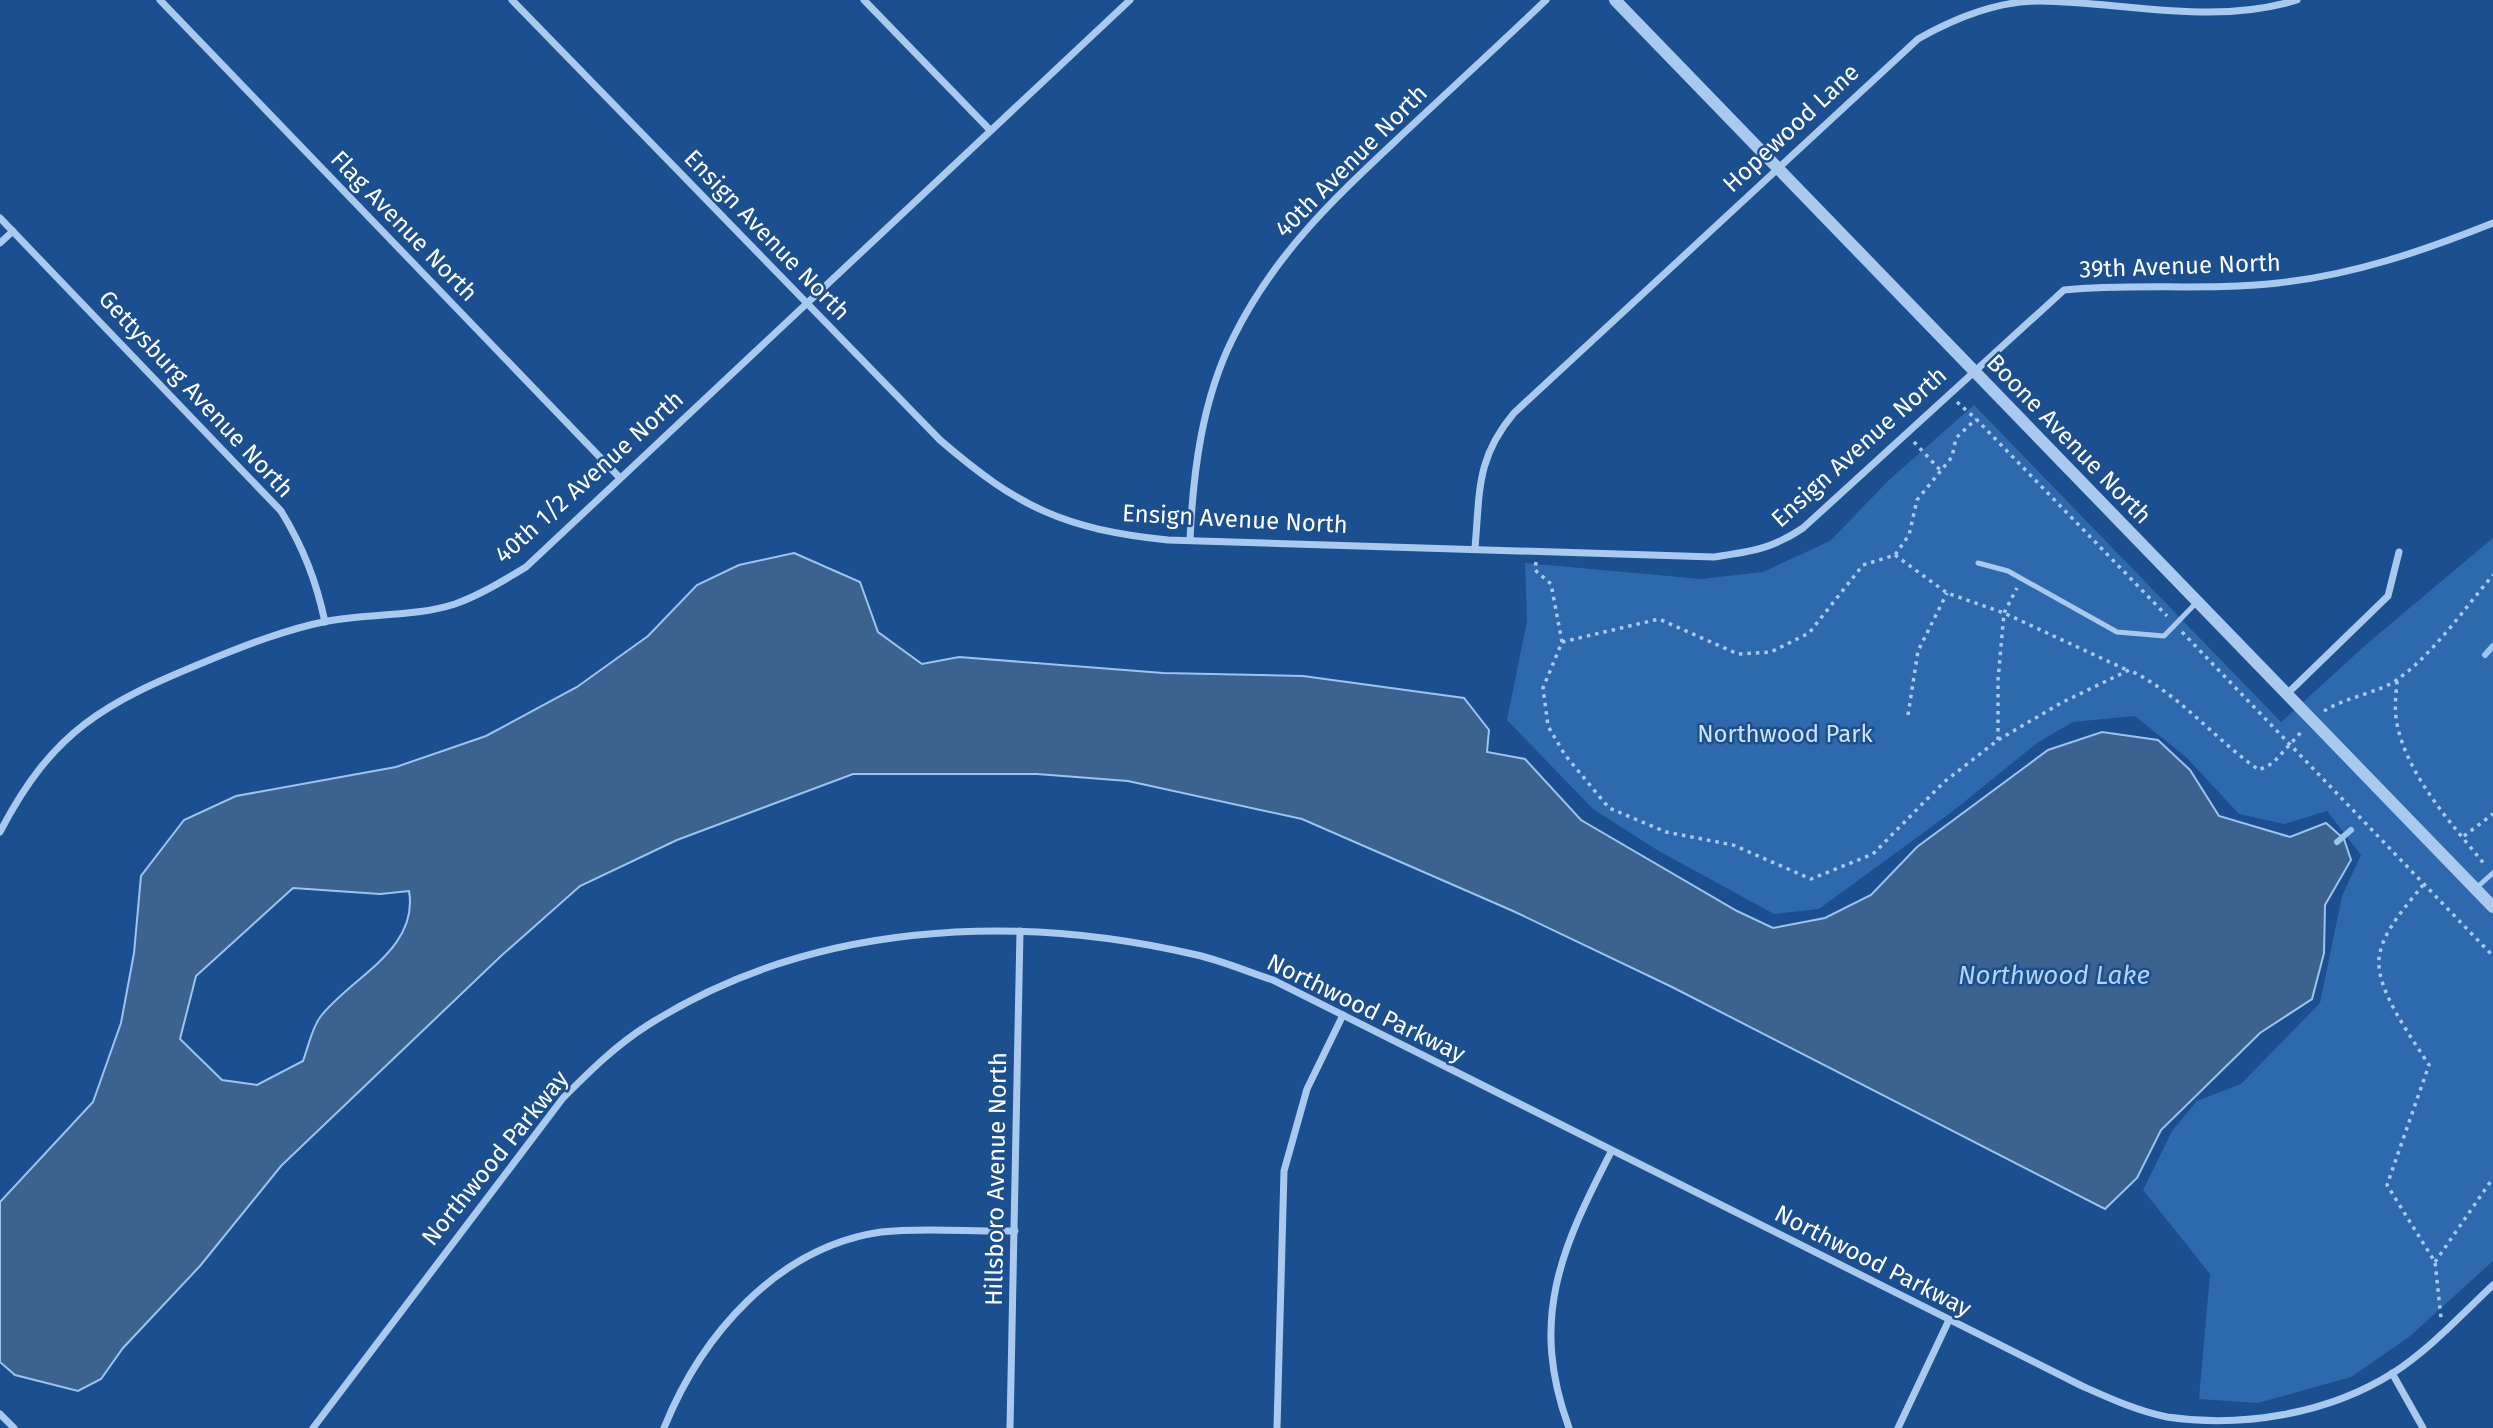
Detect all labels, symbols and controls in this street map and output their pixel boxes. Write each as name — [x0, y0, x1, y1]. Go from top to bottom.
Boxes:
street label: Hopewood Lane — [1717, 58, 1865, 198]
street label: 40th Avenue North — [1269, 79, 1433, 243]
street label: Ensign Avenue North — [678, 144, 856, 326]
street label: Flag Avenue North — [325, 145, 483, 307]
street label: 39th Avenue North — [2079, 248, 2281, 284]
street label: Gettysburg Avenue North — [93, 285, 299, 503]
street label: Boone Avenue North — [1981, 349, 2157, 529]
street label: Ensign Avenue North — [1766, 361, 1952, 533]
street label: 40th 1/2 Avenue North — [489, 385, 689, 569]
street label: Ensign Avenue North — [1121, 499, 1349, 539]
park label: Northwood Park — [1697, 720, 1873, 748]
street label: Northwood Parkway — [1262, 948, 1470, 1068]
water label: Northwood Lake — [1958, 960, 2150, 991]
street label: Hillsboro Avenue North — [980, 1052, 1012, 1306]
street label: Northwood Parkway — [416, 1065, 574, 1251]
street label: Northwood Parkway — [1770, 1199, 1976, 1323]

